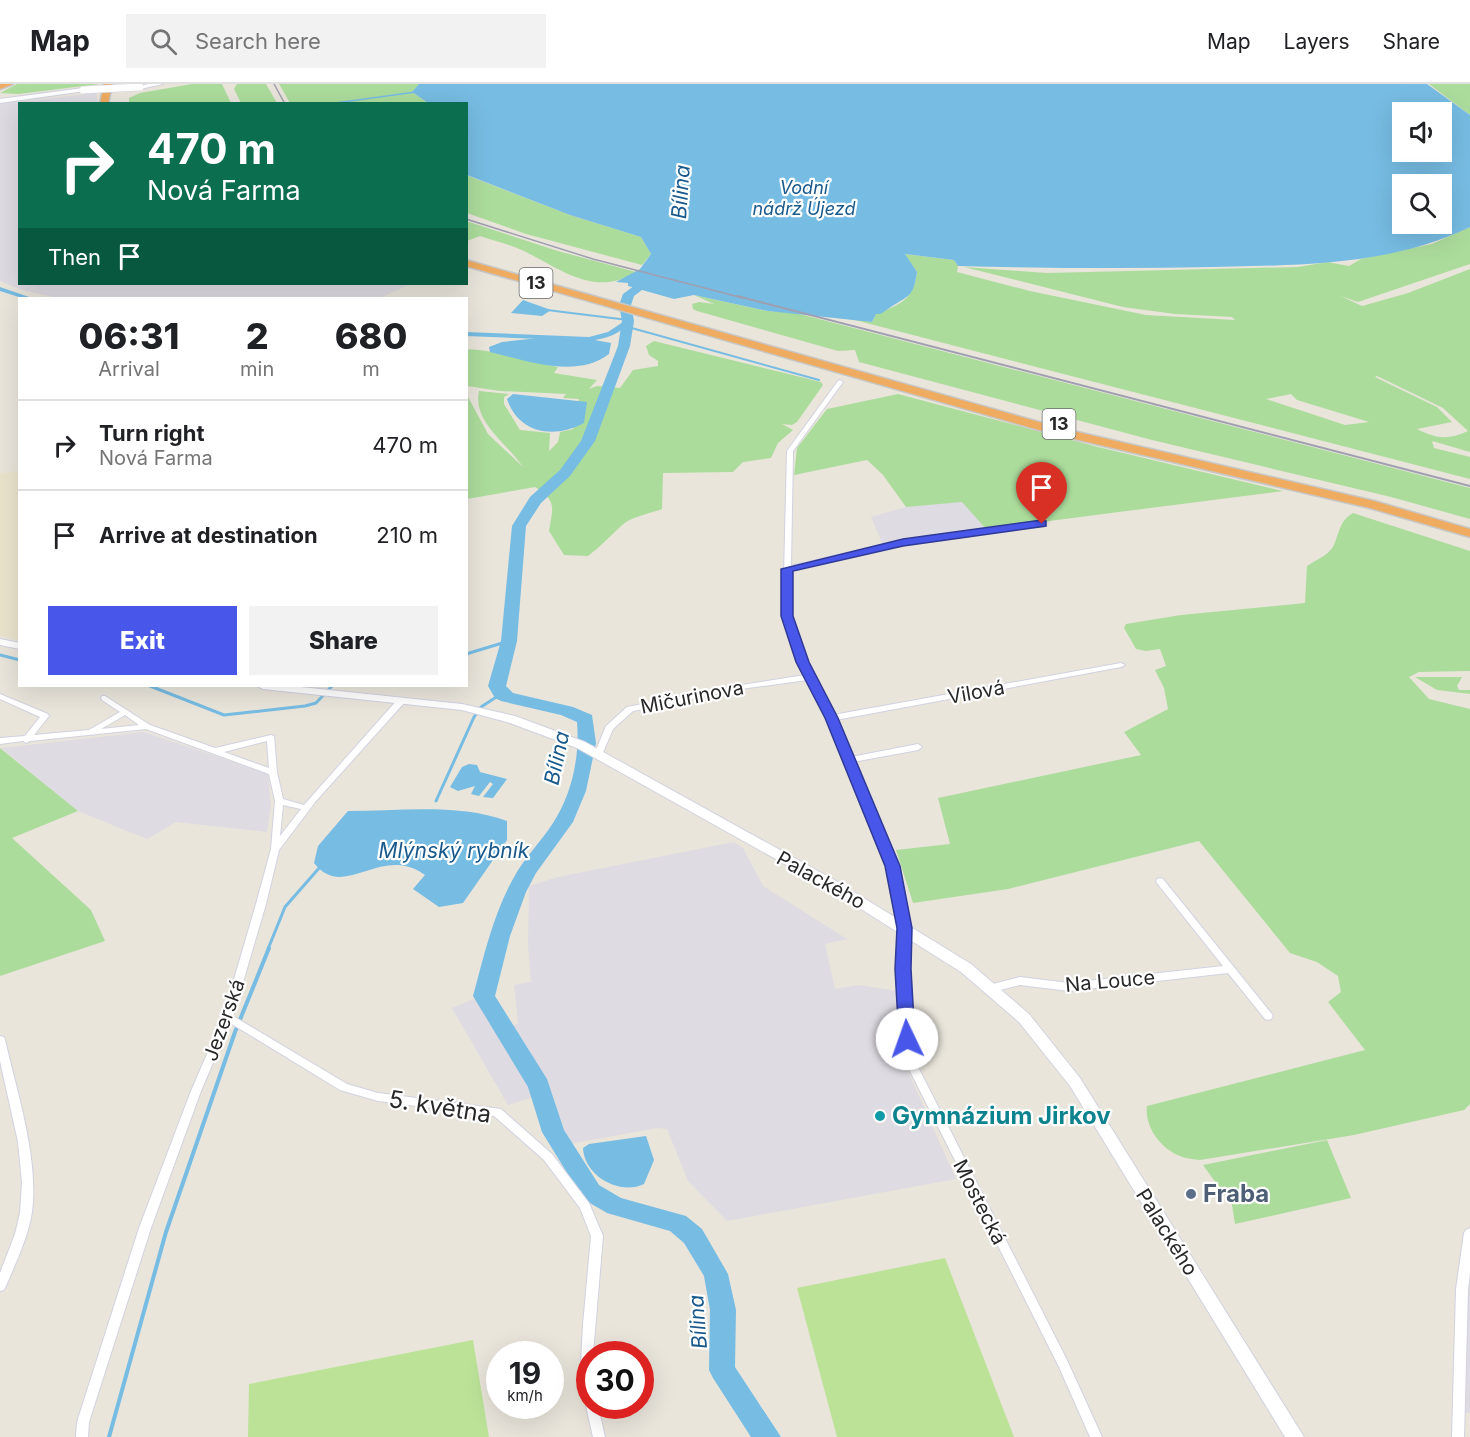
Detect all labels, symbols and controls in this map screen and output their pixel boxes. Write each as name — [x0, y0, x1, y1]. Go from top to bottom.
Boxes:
search box — [126, 14, 546, 68]
text: Map — [30, 24, 90, 58]
icon: search — [147, 25, 180, 58]
text: Search here — [195, 28, 321, 54]
text: Map — [1207, 29, 1251, 54]
text: Layers — [1284, 29, 1350, 54]
text: Share — [1383, 29, 1440, 54]
map controls — [1392, 102, 1452, 234]
button: sound — [1392, 102, 1452, 162]
text: 470 m — [147, 123, 276, 174]
icon: right — [48, 126, 126, 204]
water label: Bílina — [666, 164, 695, 220]
text: Nová Farma — [147, 174, 301, 207]
button: search — [1392, 174, 1452, 234]
water label: Vodní nádrž Újezd — [752, 177, 856, 219]
icon: arrive — [113, 240, 146, 273]
text: Then — [48, 244, 101, 270]
road number: 13 — [520, 268, 552, 298]
text: 06:31 — [79, 314, 180, 358]
text: 2 — [246, 314, 269, 358]
text: 680 — [335, 314, 407, 358]
text: Arrival — [98, 357, 160, 381]
text: min — [240, 357, 274, 381]
text: m — [362, 357, 380, 381]
road number: 13 — [1042, 409, 1076, 439]
text: Turn right — [99, 420, 205, 446]
icon: right — [48, 429, 81, 462]
text: 470 m — [372, 432, 438, 458]
text: Nová Farma — [99, 446, 213, 470]
pin — [1016, 462, 1067, 524]
icon: arrive — [1025, 471, 1058, 504]
icon: arrive — [48, 519, 81, 552]
text: Arrive at destination — [99, 522, 318, 548]
text: 210 m — [376, 522, 438, 548]
button: Exit — [48, 606, 237, 675]
button: Share — [249, 606, 438, 675]
street label: Mičurinova — [638, 675, 746, 719]
street label: Vilová — [946, 675, 1006, 709]
water label: Bílina — [539, 729, 574, 787]
water label: Mlýnský rybník — [379, 838, 530, 863]
street label: Palackého — [773, 846, 869, 914]
street label: Na Louce — [1064, 965, 1156, 997]
street label: Jezerská — [198, 976, 250, 1064]
position arrow — [875, 1007, 939, 1071]
street label: 5. května — [387, 1084, 493, 1129]
place label: Gymnázium Jirkov — [892, 1101, 1111, 1130]
marker: Gymnázium Jirkov — [873, 1109, 887, 1123]
street label: Mostecká — [948, 1155, 1012, 1249]
place label: Fraba — [1203, 1179, 1269, 1208]
street label: Palackého — [1131, 1184, 1203, 1280]
marker: Fraba — [1184, 1187, 1198, 1201]
water label: Bílina — [683, 1294, 712, 1350]
speed limit sign: 30 — [576, 1341, 654, 1419]
text: 19 — [509, 1355, 541, 1391]
text: km/h — [507, 1386, 543, 1405]

